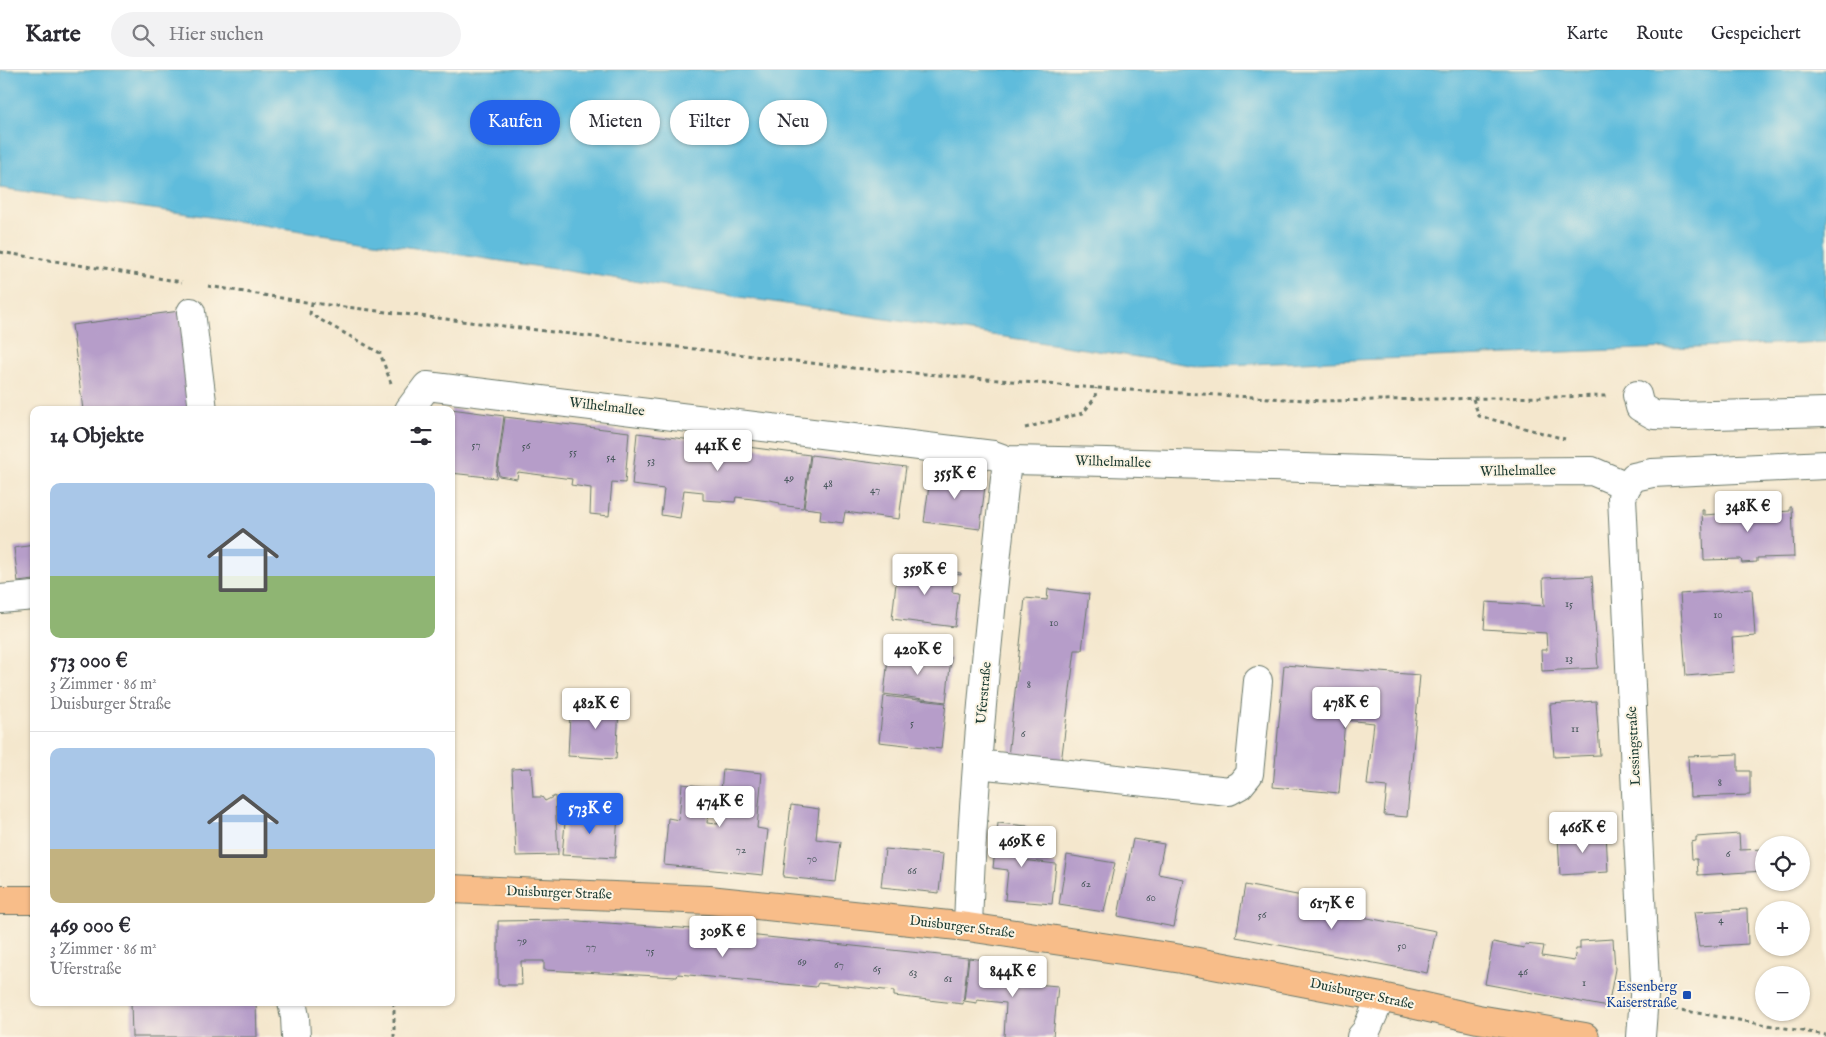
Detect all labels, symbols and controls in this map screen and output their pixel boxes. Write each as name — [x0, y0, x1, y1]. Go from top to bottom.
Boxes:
search box — [111, 12, 461, 57]
text: Karte — [25, 19, 81, 50]
icon: search — [129, 21, 157, 49]
text: Hier suchen — [169, 23, 264, 47]
text: Karte — [1566, 23, 1608, 46]
text: Route — [1636, 23, 1683, 46]
text: Gespeichert — [1711, 23, 1801, 46]
chip: Kaufen — [470, 100, 560, 145]
chip: Mieten — [570, 100, 660, 145]
chip: Filter — [670, 100, 749, 145]
chip: Neu — [759, 100, 827, 145]
street label: Wilhelmallee — [568, 393, 646, 421]
icon: filters — [407, 422, 435, 450]
text: 14 Objekte — [50, 423, 144, 450]
pin: 441K € — [677, 430, 759, 472]
text: 441K € — [695, 436, 741, 456]
house number: 57 — [471, 438, 481, 452]
house number: 56 — [522, 439, 531, 453]
house number: 55 — [569, 445, 577, 459]
house number: 54 — [606, 450, 616, 464]
street label: Wilhelmallee — [1075, 452, 1152, 472]
house number: 53 — [647, 454, 655, 468]
pin: 355K € — [914, 458, 996, 500]
street label: Wilhelmallee — [1480, 461, 1557, 481]
text: 355K € — [934, 464, 976, 484]
house number: 49 — [784, 471, 794, 485]
house number: 48 — [823, 477, 833, 491]
house number: 47 — [870, 483, 880, 497]
pin: 348K € — [1707, 490, 1789, 533]
text: 348K € — [1726, 497, 1770, 517]
icon: home — [198, 515, 288, 605]
pin: 359K € — [884, 554, 966, 596]
text: 359K € — [903, 560, 947, 580]
house number: 15 — [1565, 597, 1573, 611]
house number: 10 — [1713, 608, 1723, 622]
house number: 10 — [1049, 616, 1059, 630]
pin: 420K € — [877, 634, 959, 676]
text: 420K € — [894, 640, 942, 660]
text: 573 000 € — [50, 648, 128, 675]
house number: 13 — [1565, 652, 1573, 666]
street label: Uferstraße — [972, 660, 996, 725]
text: 3 Zimmer · 86 m² — [50, 675, 157, 695]
house number: 8 — [1027, 678, 1031, 692]
pin: 478K € — [1305, 686, 1387, 729]
pin: 482K € — [555, 688, 637, 730]
text: 478K € — [1323, 693, 1369, 713]
text: 482K € — [573, 694, 619, 714]
text: Duisburger Straße — [50, 695, 171, 715]
street label: Lessingstraße — [1623, 705, 1645, 786]
house number: 5 — [910, 716, 914, 730]
house number: 11 — [1571, 722, 1579, 736]
house number: 6 — [1021, 727, 1026, 741]
house number: 8 — [1718, 776, 1722, 790]
icon: home — [198, 781, 288, 871]
pin: 474K € — [679, 786, 761, 828]
pin: 573K € — [549, 792, 631, 835]
text: 474K € — [696, 792, 744, 812]
text: 573K € — [568, 799, 612, 819]
pin: 466K € — [1542, 812, 1624, 854]
text: 466K € — [1560, 818, 1606, 838]
pin: 469K € — [981, 826, 1063, 868]
text: 469K € — [999, 832, 1045, 852]
map controls — [1755, 836, 1810, 1021]
button: locate — [1755, 836, 1810, 891]
house number: 72 — [736, 843, 746, 857]
house number: 6 — [1726, 847, 1731, 861]
house number: 70 — [807, 852, 817, 866]
house number: 66 — [907, 864, 917, 878]
house number: 62 — [1081, 877, 1091, 891]
street label: Duisburger Straße — [506, 882, 613, 904]
pin: 617K € — [1291, 888, 1373, 930]
house number: 60 — [1146, 891, 1156, 905]
text: 617K € — [1310, 894, 1354, 914]
button: + — [1755, 901, 1810, 956]
house number: 56 — [1258, 908, 1267, 922]
street label: Duisburger Straße — [908, 912, 1016, 942]
text: 469 000 € — [50, 913, 131, 940]
house number: 4 — [1718, 913, 1724, 927]
pin: 309K € — [682, 916, 764, 958]
text: 309K € — [700, 922, 746, 942]
house number: 79 — [517, 934, 527, 948]
house number: 50 — [1397, 939, 1407, 953]
text: 3 Zimmer · 86 m² — [50, 940, 157, 960]
house number: 77 — [586, 940, 596, 954]
house number: 75 — [645, 944, 655, 958]
house number: 69 — [797, 955, 807, 969]
pin: 844K € — [972, 956, 1054, 998]
house number: 67 — [834, 958, 844, 972]
text: Uferstraße — [50, 960, 122, 980]
house number: 65 — [873, 962, 881, 976]
text: 844K € — [990, 962, 1036, 982]
house number: 46 — [1518, 965, 1528, 979]
house number: 63 — [909, 966, 917, 980]
button: − — [1755, 966, 1810, 1021]
house number: 61 — [944, 972, 952, 986]
street label: Duisburger Straße — [1308, 974, 1416, 1014]
house number: 1 — [1582, 976, 1586, 990]
place label: Essenberg Kaiserstraße — [1606, 978, 1678, 1012]
marker: Essenberg Kaiserstraße — [1681, 989, 1693, 1001]

